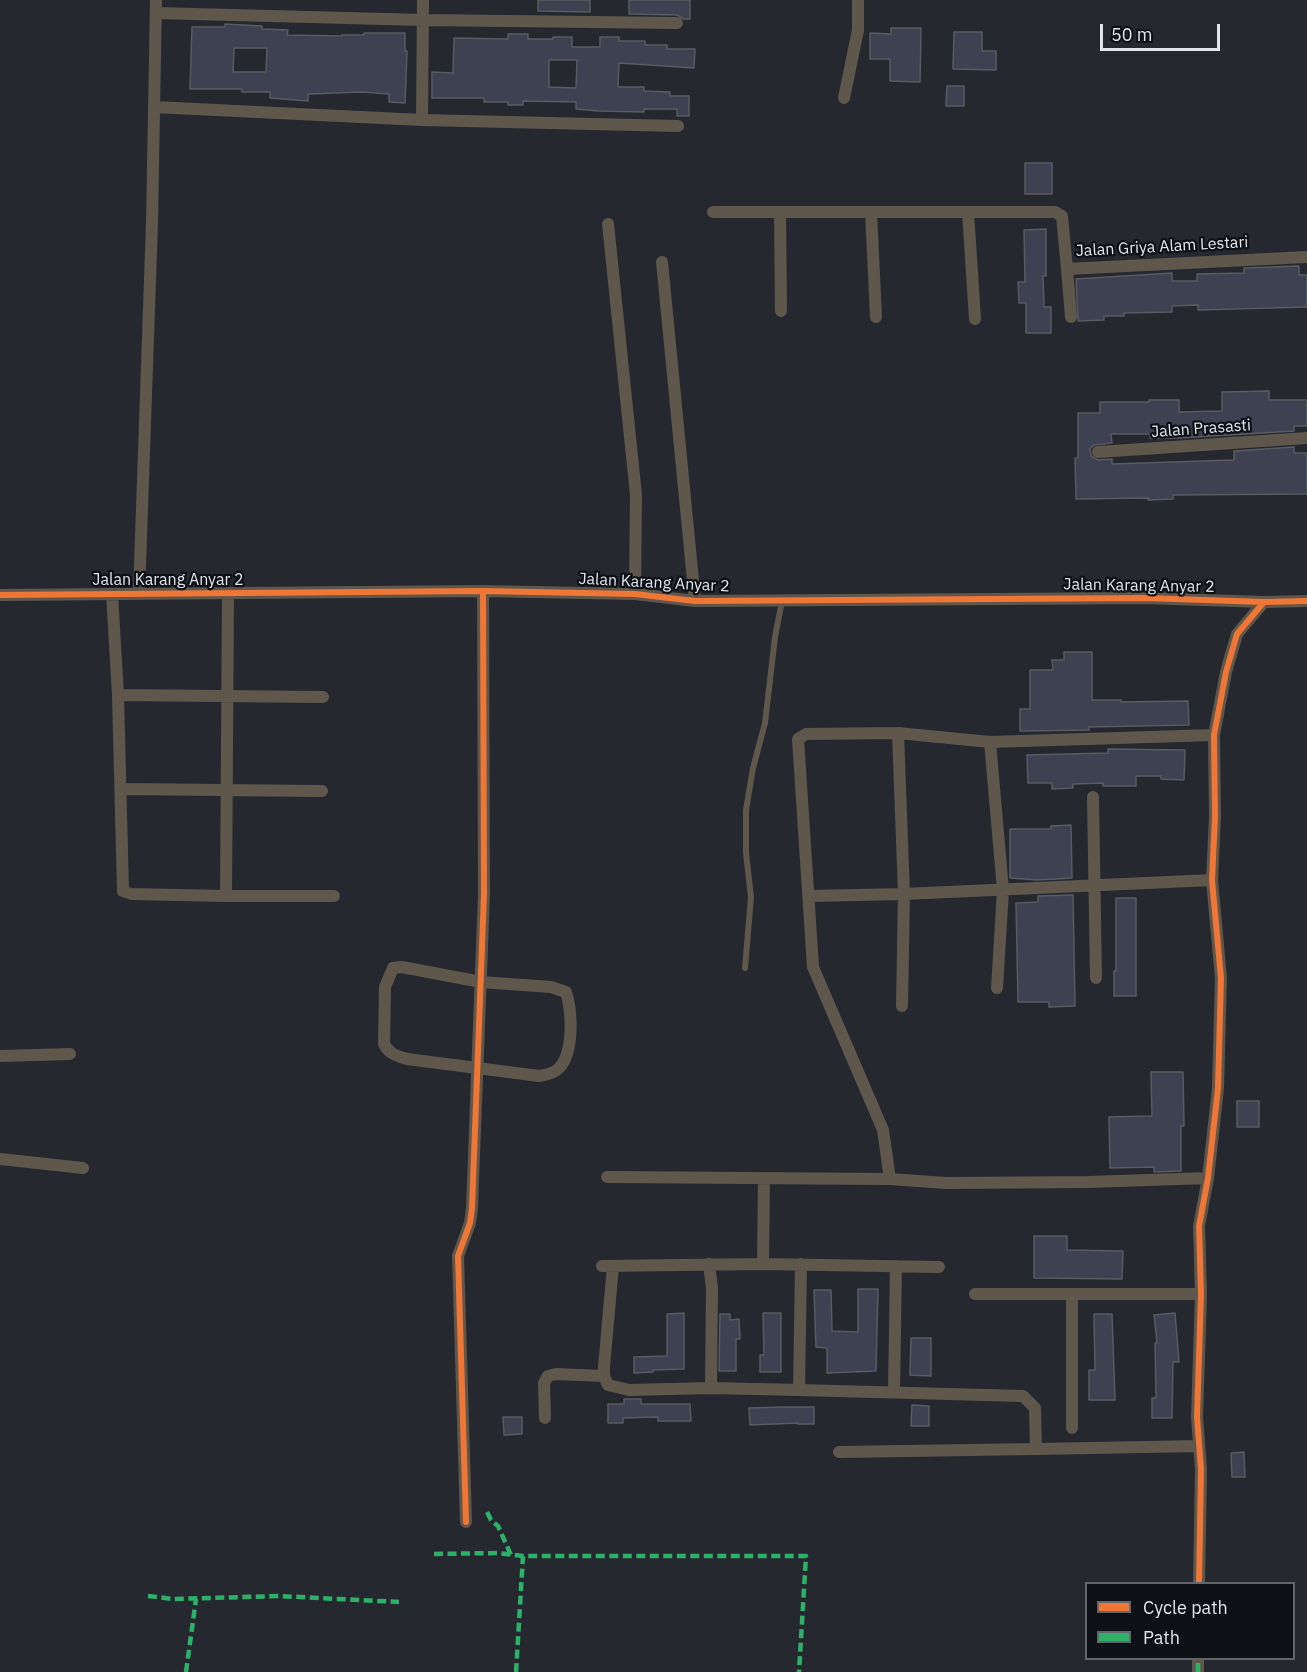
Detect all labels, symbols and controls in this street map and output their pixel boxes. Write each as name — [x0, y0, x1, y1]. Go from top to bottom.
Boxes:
scale bar — [1103, 12, 1223, 50]
text: 50 m — [1111, 23, 1153, 46]
street label: Jalan Griya Alam Lestari — [1075, 233, 1249, 261]
street label: Jalan Prasasti — [1150, 416, 1252, 442]
street label: Jalan Karang Anyar 2 — [578, 569, 730, 597]
street label: Jalan Karang Anyar 2 — [92, 570, 244, 590]
street label: Jalan Karang Anyar 2 — [1063, 575, 1215, 597]
legend — [1085, 1582, 1295, 1660]
text: Cycle path — [1143, 1596, 1228, 1619]
text: Path — [1143, 1626, 1180, 1649]

